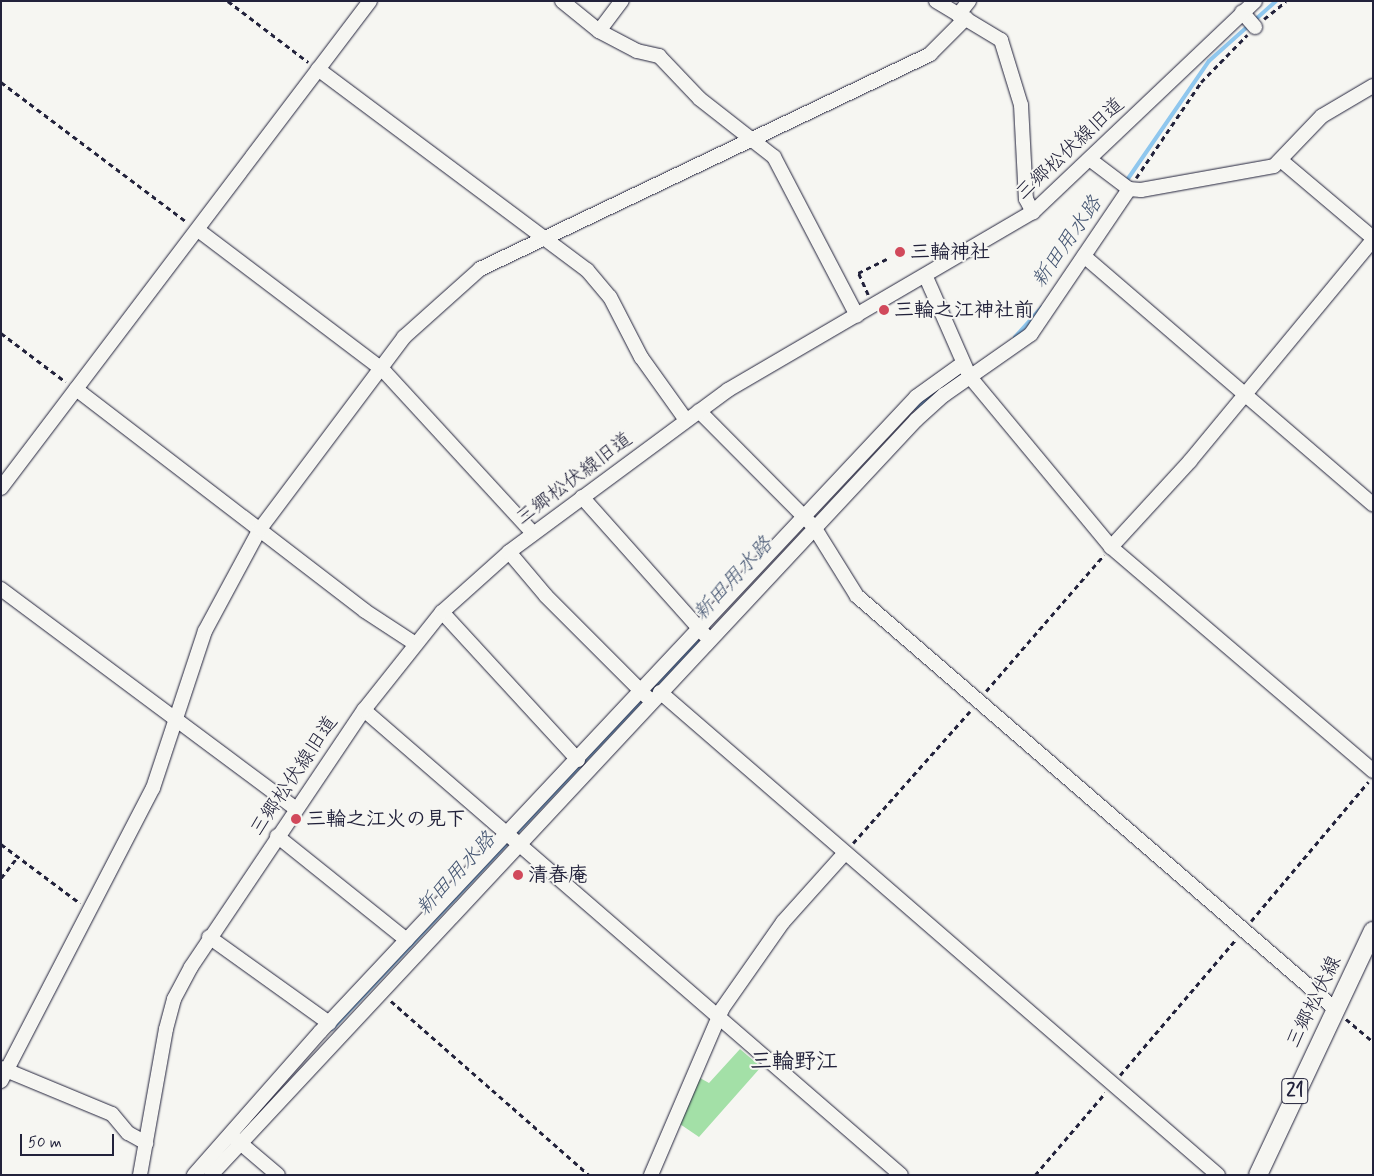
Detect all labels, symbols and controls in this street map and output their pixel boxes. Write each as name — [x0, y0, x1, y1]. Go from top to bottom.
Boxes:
street label: 三郷松伏線旧道 — [1011, 92, 1129, 206]
water label: 新田用水路 — [1027, 192, 1107, 292]
place label: 三輪神社 — [910, 240, 990, 264]
marker: 三輪神社 — [894, 246, 906, 258]
place label: 三輪之江神社前 — [894, 298, 1034, 322]
marker: 三輪之江神社前 — [878, 304, 890, 316]
street label: 三郷松伏線旧道 — [511, 427, 637, 531]
water label: 新田用水路 — [688, 532, 778, 626]
street label: 三郷松伏線旧道 — [245, 711, 343, 841]
place label: 三輪之江火の見下 — [306, 807, 466, 831]
marker: 三輪之江火の見下 — [290, 813, 302, 825]
water label: 新田用水路 — [411, 827, 501, 921]
place label: 清春庵 — [528, 863, 588, 887]
marker: 清春庵 — [512, 869, 524, 881]
street label: 三郷松伏線 — [1281, 952, 1347, 1052]
district label: 三輪野江 — [750, 1050, 838, 1076]
road number: 21 — [1281, 1074, 1309, 1108]
scale bar — [22, 1124, 116, 1156]
text: 50 m — [28, 1133, 62, 1153]

